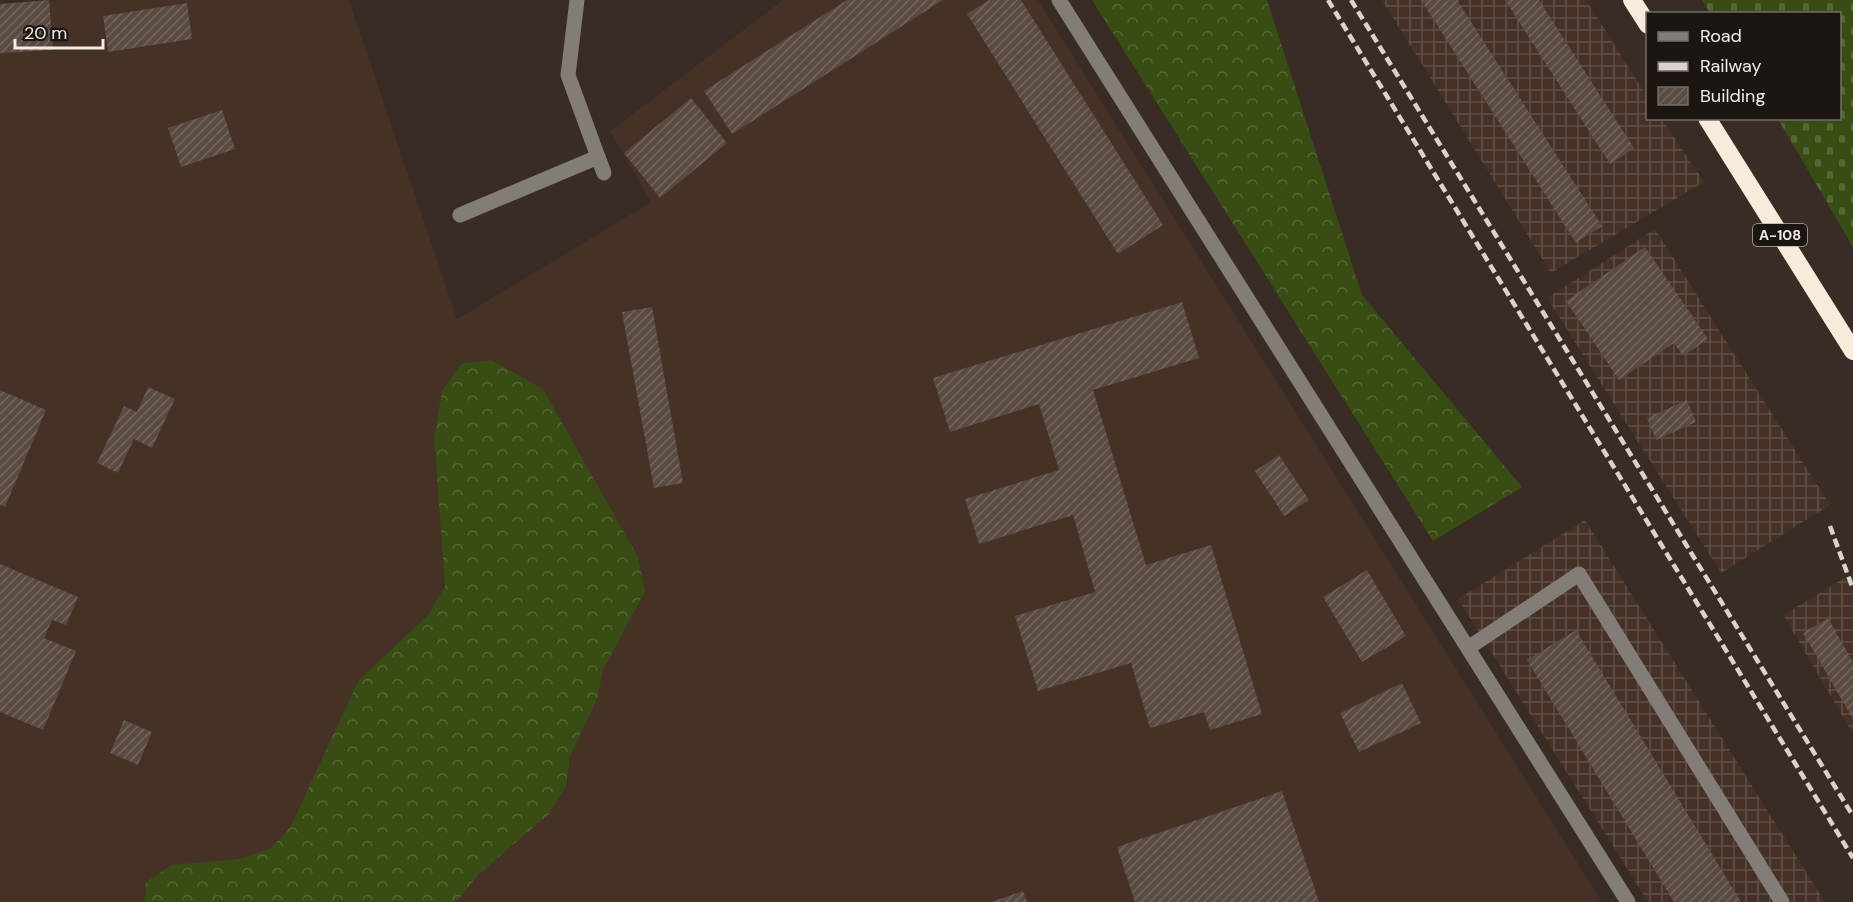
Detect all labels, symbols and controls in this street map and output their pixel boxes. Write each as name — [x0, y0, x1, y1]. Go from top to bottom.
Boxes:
scale bar — [15, 12, 104, 50]
legend — [1646, 12, 1841, 120]
text: 20 m — [24, 21, 67, 45]
text: Road — [1700, 24, 1742, 48]
text: Railway — [1700, 54, 1762, 78]
text: Building — [1700, 84, 1765, 108]
road number: А-108 — [1753, 224, 1807, 246]

